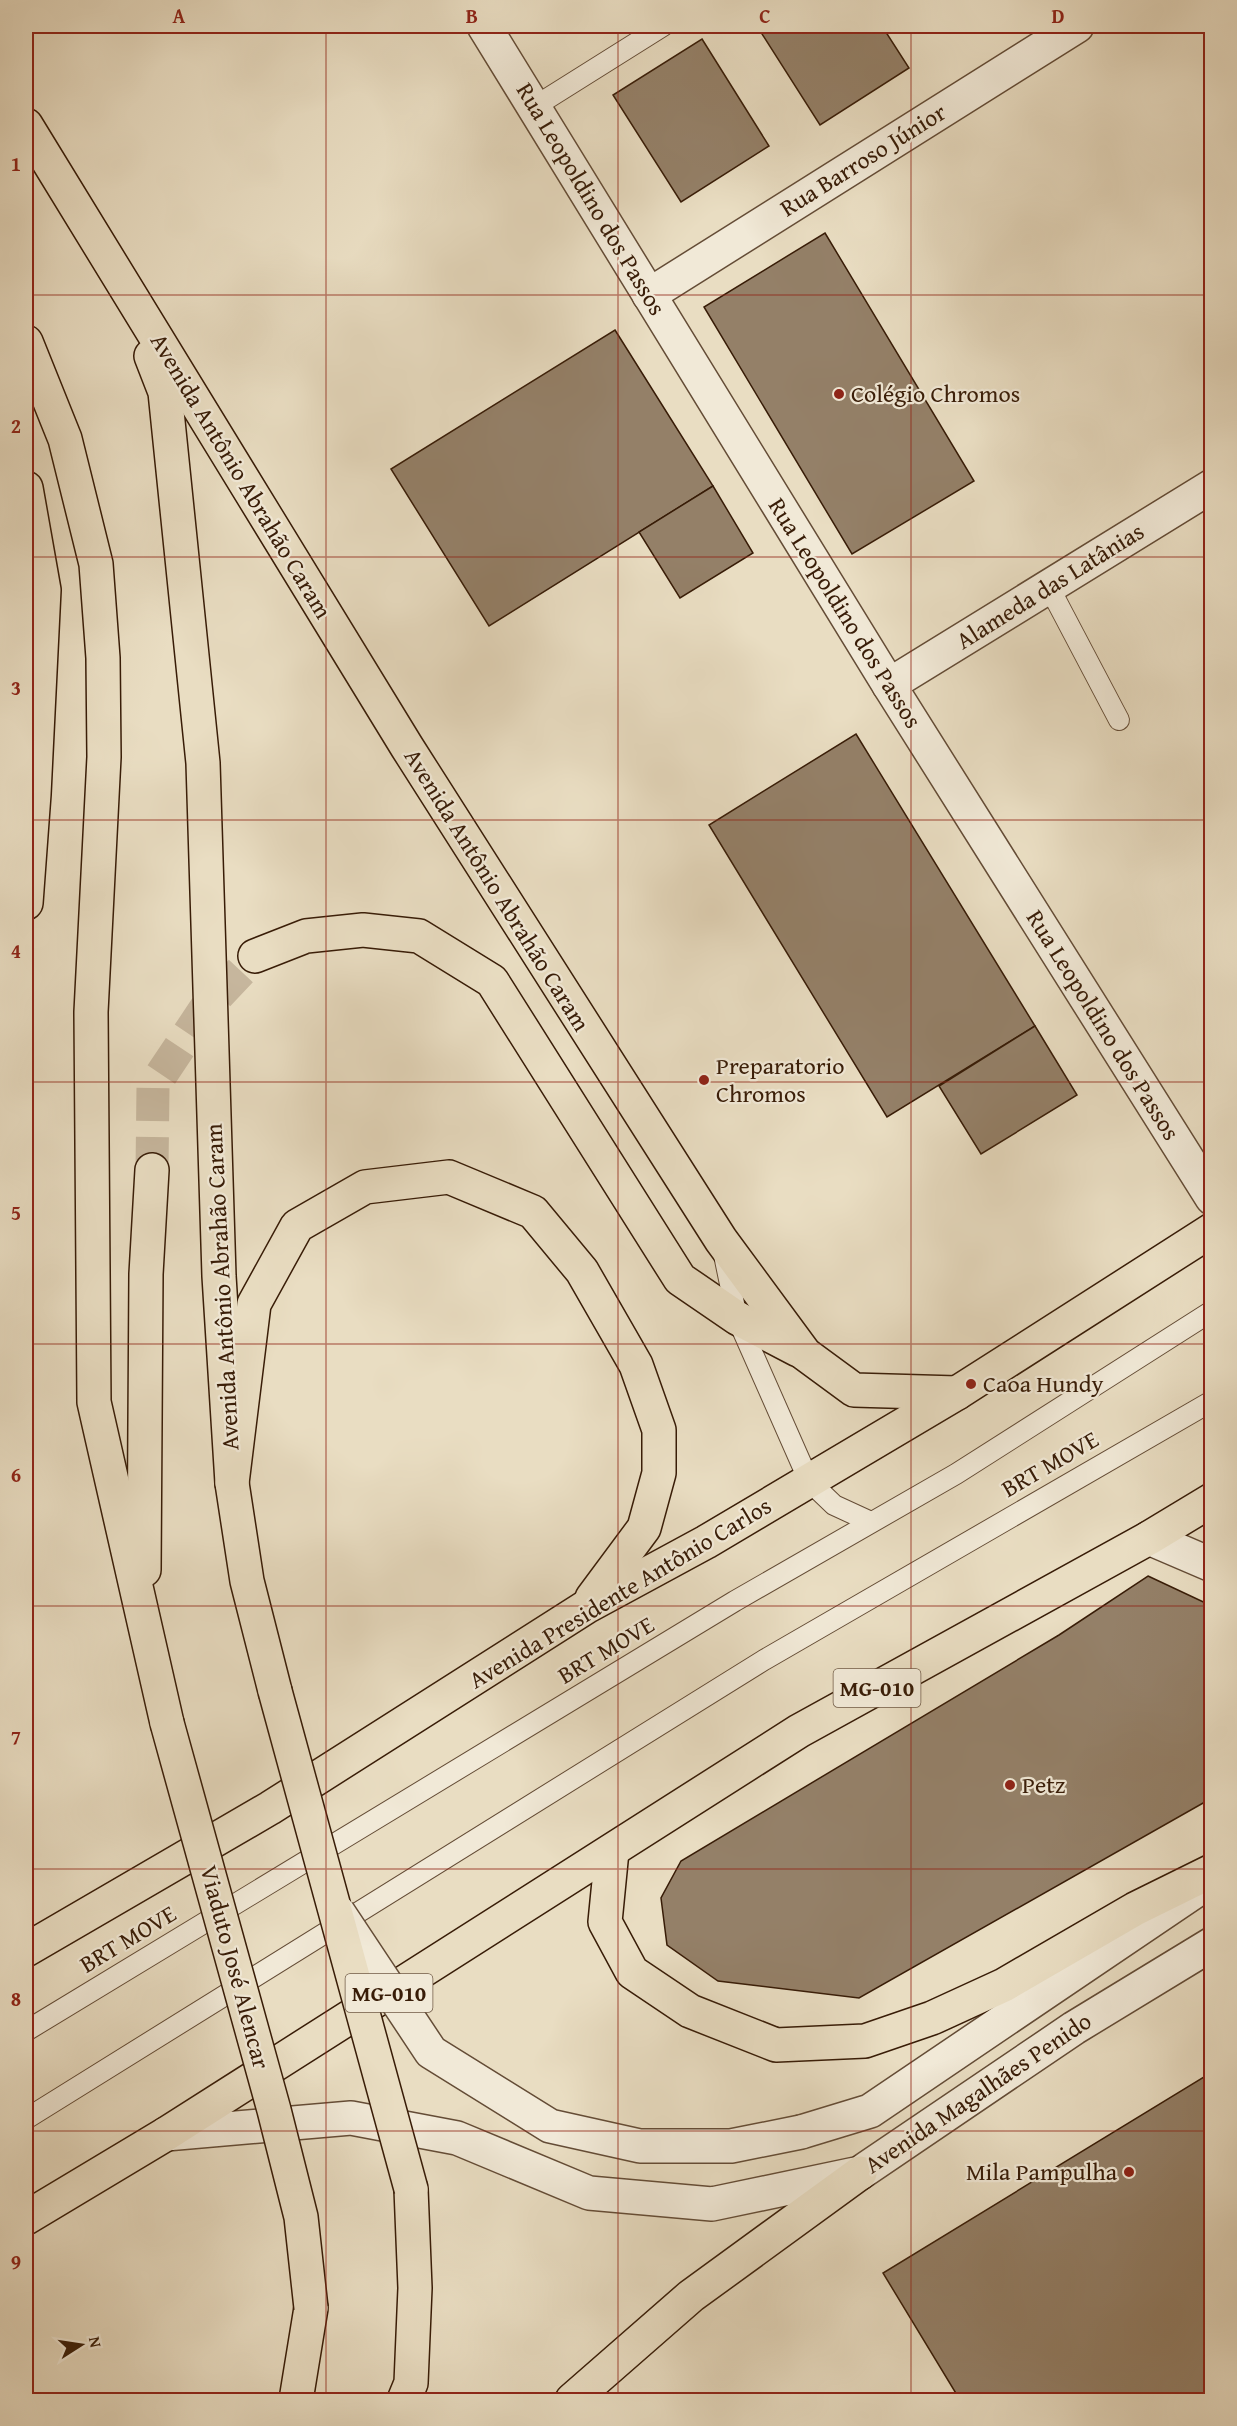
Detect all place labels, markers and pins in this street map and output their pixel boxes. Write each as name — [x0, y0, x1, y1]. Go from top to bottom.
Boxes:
place label: Colégio Chromos — [851, 376, 1020, 411]
marker: Colégio Chromos — [832, 387, 846, 401]
place label: Preparatorio Chromos — [716, 1048, 845, 1111]
marker: Preparatorio Chromos — [697, 1073, 711, 1087]
place label: Caoa Hundy — [983, 1366, 1103, 1401]
marker: Caoa Hundy — [964, 1377, 978, 1391]
place label: Petz — [1022, 1767, 1065, 1802]
marker: Petz — [1003, 1778, 1017, 1792]
place label: Mila Pampulha — [966, 2154, 1118, 2189]
marker: Mila Pampulha — [1122, 2165, 1136, 2179]

